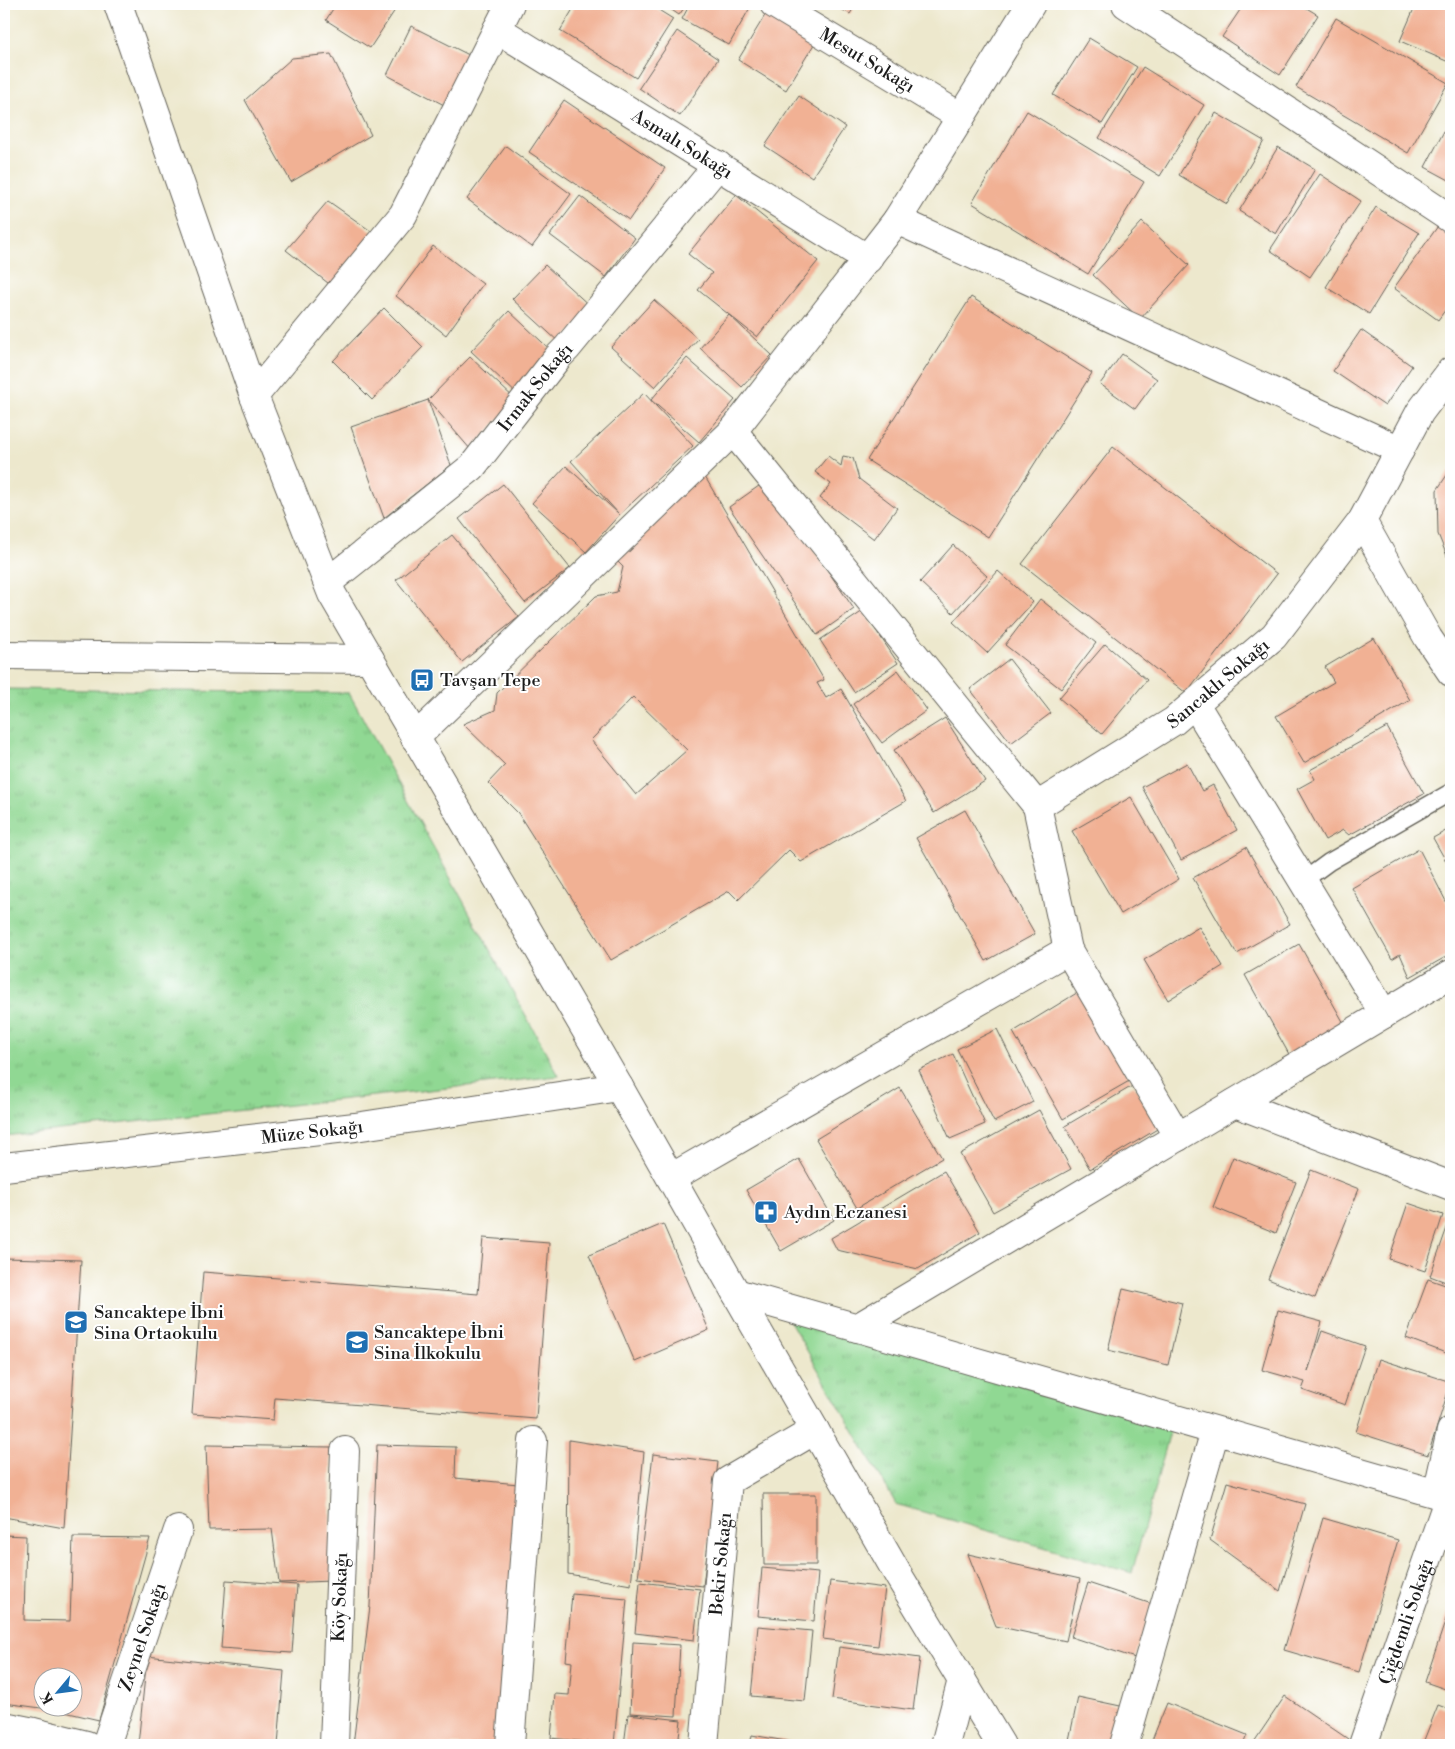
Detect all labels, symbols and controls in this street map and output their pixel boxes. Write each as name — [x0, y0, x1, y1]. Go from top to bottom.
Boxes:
street label: Mesut Sokağı — [815, 23, 919, 99]
street label: Asmalı Sokağı — [626, 104, 737, 184]
street label: Irmak Sokağı — [493, 338, 578, 437]
street label: Sancaklı Sokağı — [1163, 634, 1274, 734]
bus stop icon: Tavşan Tepe — [409, 667, 435, 693]
place label: Tavşan Tepe — [440, 669, 541, 692]
street label: Müze Sokağı — [260, 1115, 365, 1150]
pharmacy icon: Aydın Eczanesi — [753, 1199, 779, 1225]
place label: Aydın Eczanesi — [783, 1201, 907, 1224]
place label: Sancaktepe İbni Sina Ortaokulu — [94, 1301, 224, 1345]
school or university icon: Sancaktepe İbni Sina Ortaokulu — [63, 1309, 89, 1335]
place label: Sancaktepe İbni Sina İlkokulu — [374, 1321, 504, 1365]
school or university icon: Sancaktepe İbni Sina İlkokulu — [344, 1329, 370, 1355]
street label: Bekir Sokağı — [705, 1511, 737, 1617]
street label: Köy Sokağı — [327, 1552, 353, 1643]
street label: Çiğdemli Sokağı — [1374, 1555, 1439, 1688]
street label: Zeynel Sokağı — [114, 1580, 172, 1694]
north arrow — [32, 1666, 82, 1716]
text: K — [37, 1688, 58, 1707]

